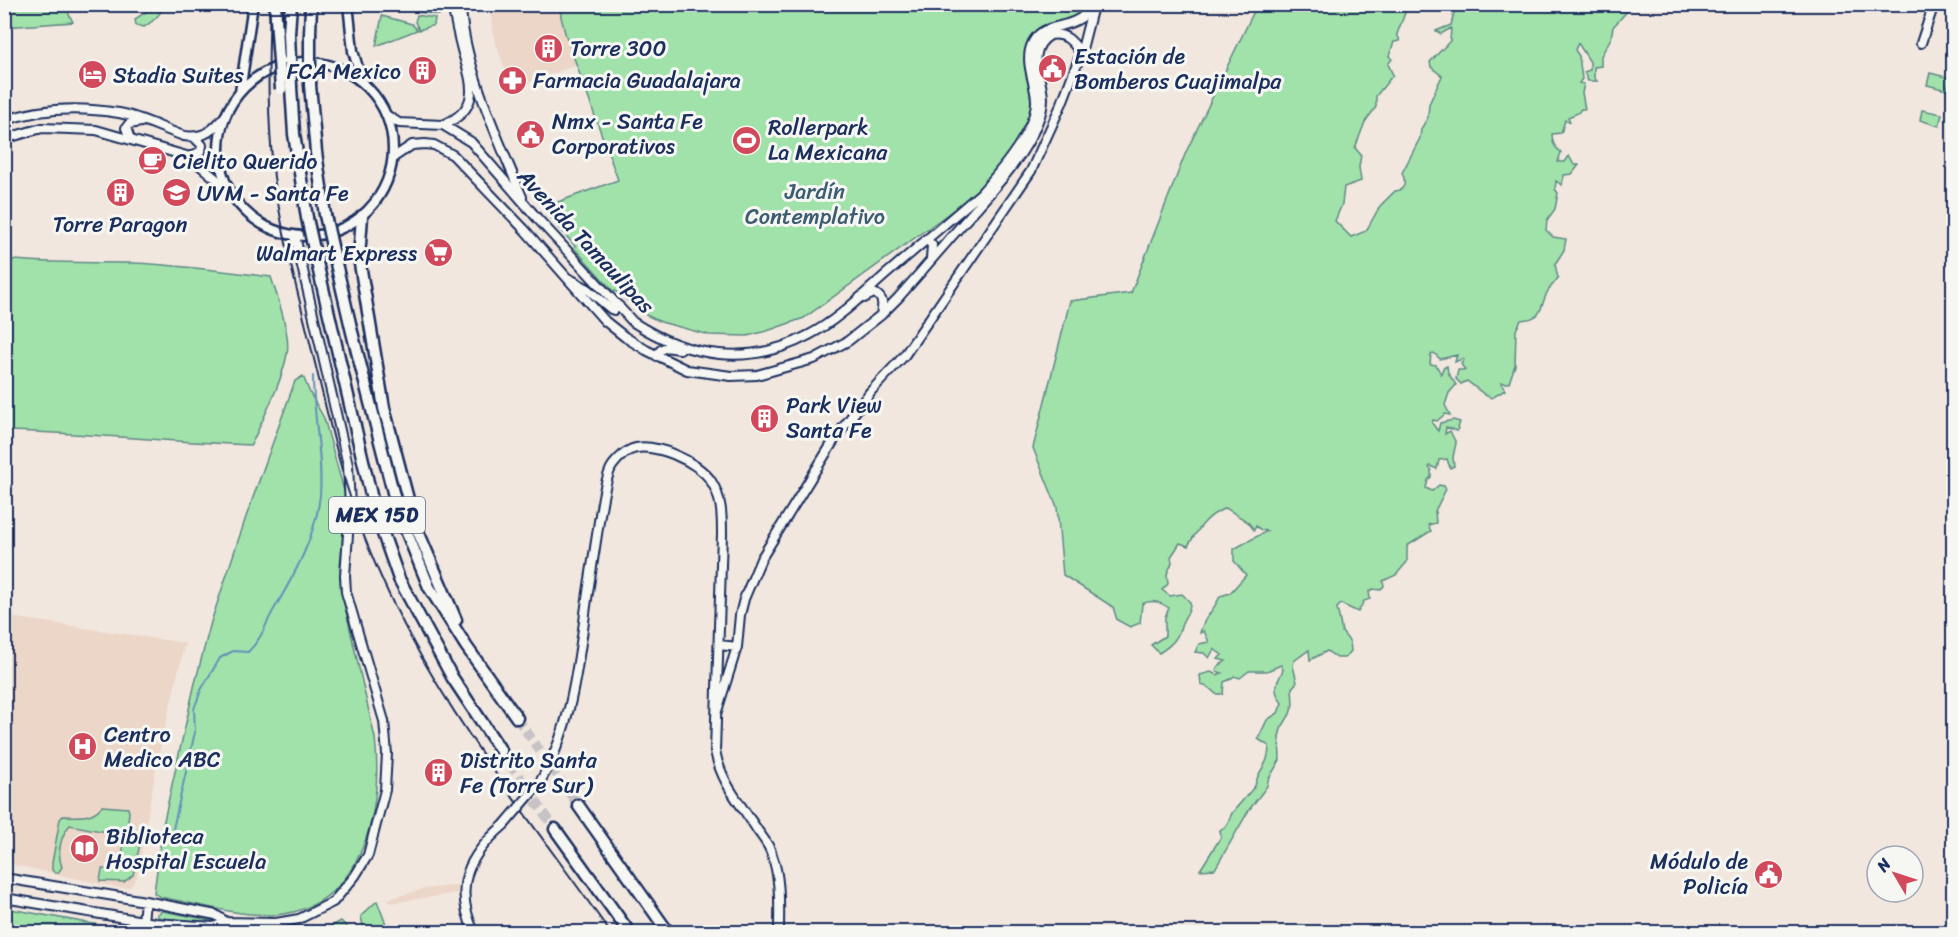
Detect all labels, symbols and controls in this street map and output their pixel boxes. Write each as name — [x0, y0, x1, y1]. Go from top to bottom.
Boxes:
place label: Torre 300 — [570, 29, 666, 68]
building icon: Torre 300 — [533, 32, 565, 64]
place label: Estación de Bomberos Cuajimalpa — [1074, 37, 1282, 101]
place label: FCA Mexico — [287, 52, 401, 91]
public building icon: Estación de Bomberos Cuajimalpa — [1037, 53, 1069, 85]
building icon: FCA Mexico — [406, 55, 438, 87]
place label: Stadia Suites — [113, 56, 245, 95]
hotel icon: Stadia Suites — [76, 59, 108, 91]
place label: Farmacia Guadalajara — [533, 61, 741, 100]
pharmacy icon: Farmacia Guadalajara — [496, 64, 528, 96]
place label: Nmx - Santa Fe Corporativos — [552, 102, 703, 166]
place label: Rollerpark La Mexicana — [768, 108, 888, 172]
public building icon: Nmx - Santa Fe Corporativos — [515, 118, 547, 150]
sports icon: Rollerpark La Mexicana — [731, 124, 763, 156]
place label: Cielito Querido — [173, 142, 317, 181]
cafe icon: Cielito Querido — [136, 145, 168, 177]
street label: Avenida Tamaulipas — [507, 158, 665, 324]
park label: Jardín Contemplativo — [745, 172, 885, 236]
place label: UVM - Santa Fe — [197, 174, 349, 213]
building icon: Torre Paragon — [104, 176, 136, 208]
school or university icon: UVM - Santa Fe — [160, 177, 192, 209]
place label: Torre Paragon — [53, 205, 187, 244]
place label: Walmart Express — [256, 234, 417, 273]
supermarket icon: Walmart Express — [422, 237, 454, 269]
place label: Park View Santa Fe — [786, 386, 882, 450]
building icon: Park View Santa Fe — [749, 402, 781, 434]
road number: MEX 15D — [329, 497, 425, 533]
place label: Centro Medico ABC — [104, 715, 221, 779]
hospital icon: Centro Medico ABC — [67, 731, 99, 763]
place label: Distrito Santa Fe (Torre Sur) — [460, 741, 598, 805]
building icon: Distrito Santa Fe (Torre Sur) — [423, 757, 455, 789]
place label: Biblioteca Hospital Escuela — [106, 817, 266, 881]
library icon: Biblioteca Hospital Escuela — [69, 833, 101, 865]
place label: Módulo de Policía — [1650, 842, 1748, 906]
north arrow — [1865, 844, 1925, 904]
text: N — [1868, 851, 1899, 879]
public building icon: Módulo de Policía — [1753, 858, 1785, 890]

